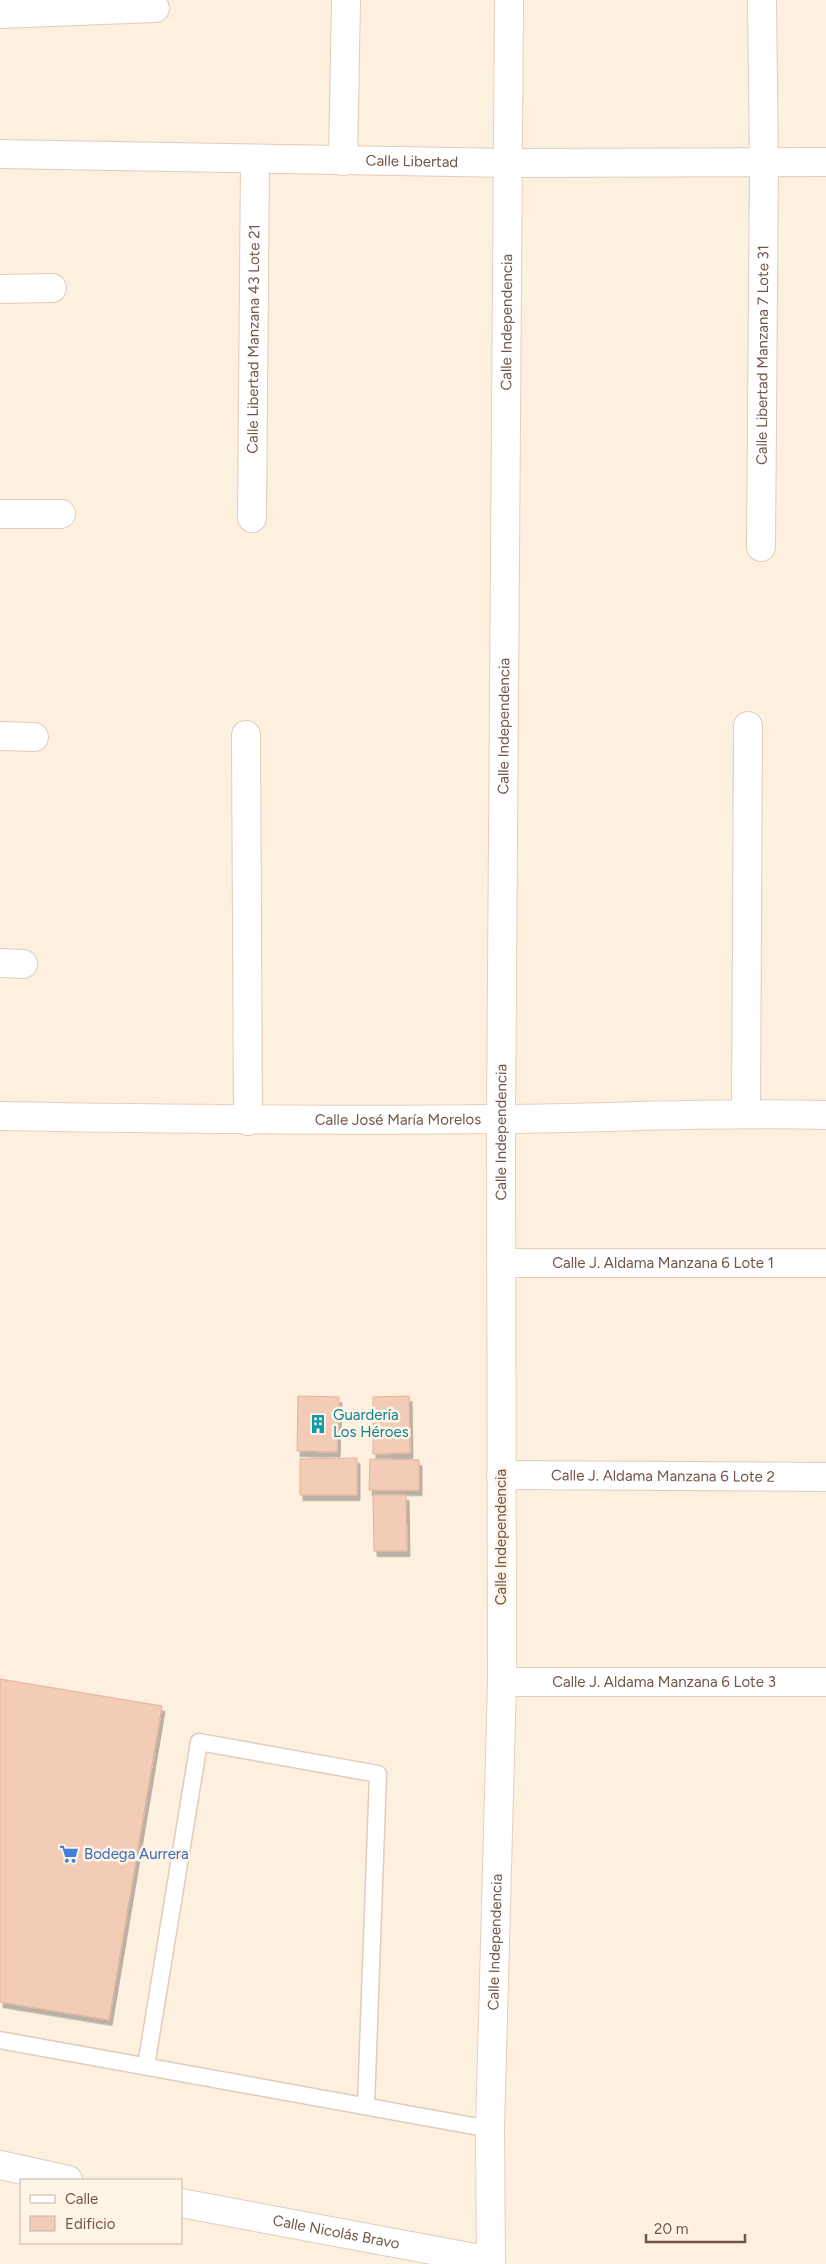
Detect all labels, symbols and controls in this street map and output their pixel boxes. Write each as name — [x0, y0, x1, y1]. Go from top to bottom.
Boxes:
street label: Calle Libertad — [366, 151, 458, 171]
street label: Calle Libertad Manzana 43 Lote 21 — [244, 224, 263, 454]
street label: Calle Libertad Manzana 7 Lote 31 — [753, 245, 772, 465]
street label: Calle Independencia — [497, 254, 516, 391]
street label: Calle Independencia — [494, 658, 513, 795]
street label: Calle Independencia — [492, 1064, 510, 1200]
street label: Calle José María Morelos — [315, 1110, 481, 1129]
street label: Calle J. Aldama Manzana 6 Lote 1 — [552, 1254, 774, 1272]
place label: Guardería Los Héroes — [333, 1406, 409, 1441]
building icon: Guardería Los Héroes — [307, 1413, 329, 1435]
street label: Calle J. Aldama Manzana 6 Lote 2 — [551, 1466, 775, 1486]
street label: Calle Independencia — [492, 1469, 510, 1605]
street label: Calle J. Aldama Manzana 6 Lote 3 — [552, 1673, 776, 1691]
supermarket icon: Bodega Aurrera — [58, 1843, 80, 1865]
place label: Bodega Aurrera — [84, 1845, 189, 1863]
street label: Calle Independencia — [484, 1874, 506, 2011]
legend — [20, 2179, 182, 2244]
text: Calle — [65, 2190, 98, 2208]
street label: Calle Nicolás Bravo — [271, 2211, 402, 2253]
scale bar — [646, 2212, 745, 2244]
text: Edificio — [65, 2215, 116, 2233]
text: 20 m — [654, 2220, 688, 2238]

